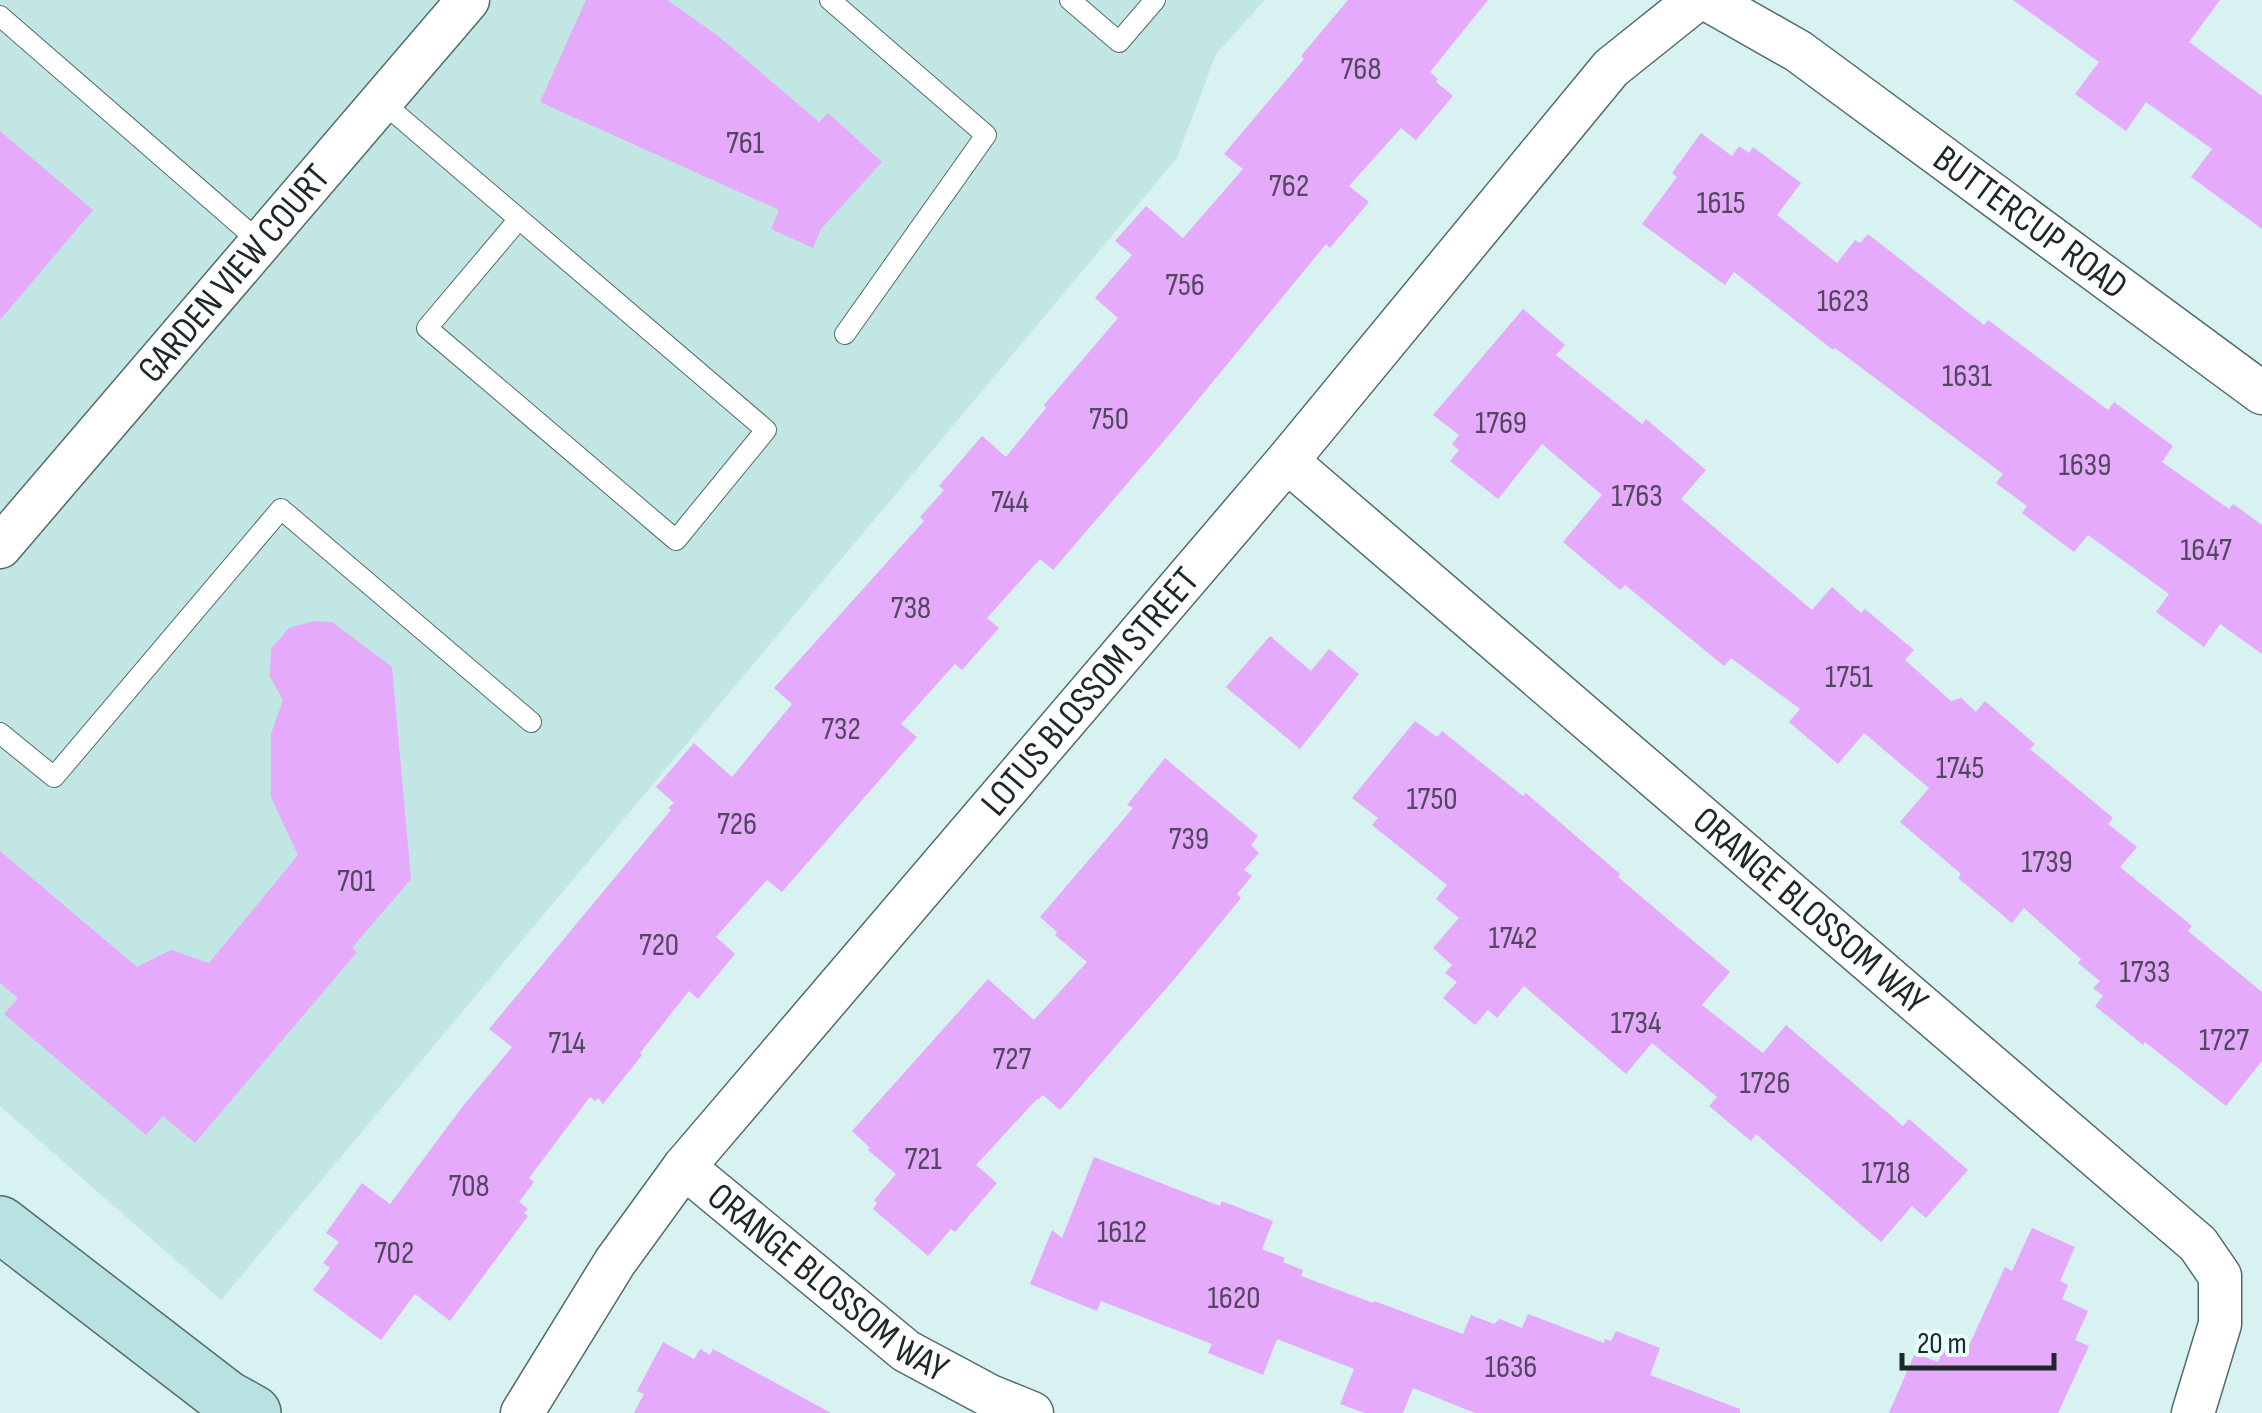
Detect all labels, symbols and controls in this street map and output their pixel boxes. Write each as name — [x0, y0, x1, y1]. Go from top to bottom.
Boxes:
house number: 768 — [1341, 50, 1381, 89]
house number: 761 — [726, 124, 764, 163]
street label: BUTTERCUP ROAD — [1924, 136, 2136, 308]
street label: GARDEN VIEW COURT — [128, 155, 340, 391]
house number: 762 — [1269, 167, 1309, 206]
house number: 1615 — [1696, 184, 1746, 223]
house number: 756 — [1165, 266, 1205, 305]
house number: 1623 — [1817, 282, 1869, 321]
house number: 1631 — [1942, 357, 1992, 396]
house number: 750 — [1089, 400, 1129, 439]
house number: 1769 — [1475, 404, 1527, 443]
house number: 1639 — [2059, 446, 2111, 485]
house number: 1763 — [1611, 477, 1663, 516]
house number: 744 — [991, 483, 1029, 522]
house number: 1647 — [2180, 531, 2232, 570]
street label: LOTUS BLOSSOM STREET — [972, 558, 1208, 825]
house number: 738 — [891, 589, 931, 628]
house number: 1751 — [1825, 658, 1873, 697]
house number: 732 — [821, 710, 861, 749]
house number: 1745 — [1936, 749, 1984, 788]
house number: 1750 — [1406, 780, 1458, 819]
street label: ORANGE BLOSSOM WAY — [1684, 798, 1937, 1024]
house number: 726 — [717, 805, 757, 844]
house number: 739 — [1169, 820, 1209, 859]
house number: 1739 — [2021, 843, 2073, 882]
house number: 701 — [337, 862, 375, 901]
house number: 1742 — [1489, 919, 1538, 958]
house number: 720 — [639, 926, 679, 965]
house number: 1733 — [2120, 953, 2170, 992]
house number: 1734 — [1611, 1004, 1661, 1043]
house number: 1727 — [2199, 1021, 2249, 1060]
house number: 714 — [548, 1024, 586, 1063]
house number: 727 — [993, 1040, 1032, 1079]
house number: 1726 — [1739, 1064, 1791, 1103]
house number: 721 — [904, 1140, 942, 1179]
house number: 1718 — [1861, 1154, 1911, 1193]
house number: 708 — [449, 1167, 490, 1206]
street label: ORANGE BLOSSOM WAY — [699, 1174, 956, 1392]
house number: 1612 — [1097, 1213, 1147, 1252]
house number: 702 — [374, 1234, 414, 1273]
house number: 1620 — [1208, 1279, 1260, 1318]
scale bar — [1902, 1308, 2054, 1370]
text: 20 m — [1917, 1326, 1967, 1362]
house number: 1636 — [1485, 1348, 1537, 1387]

